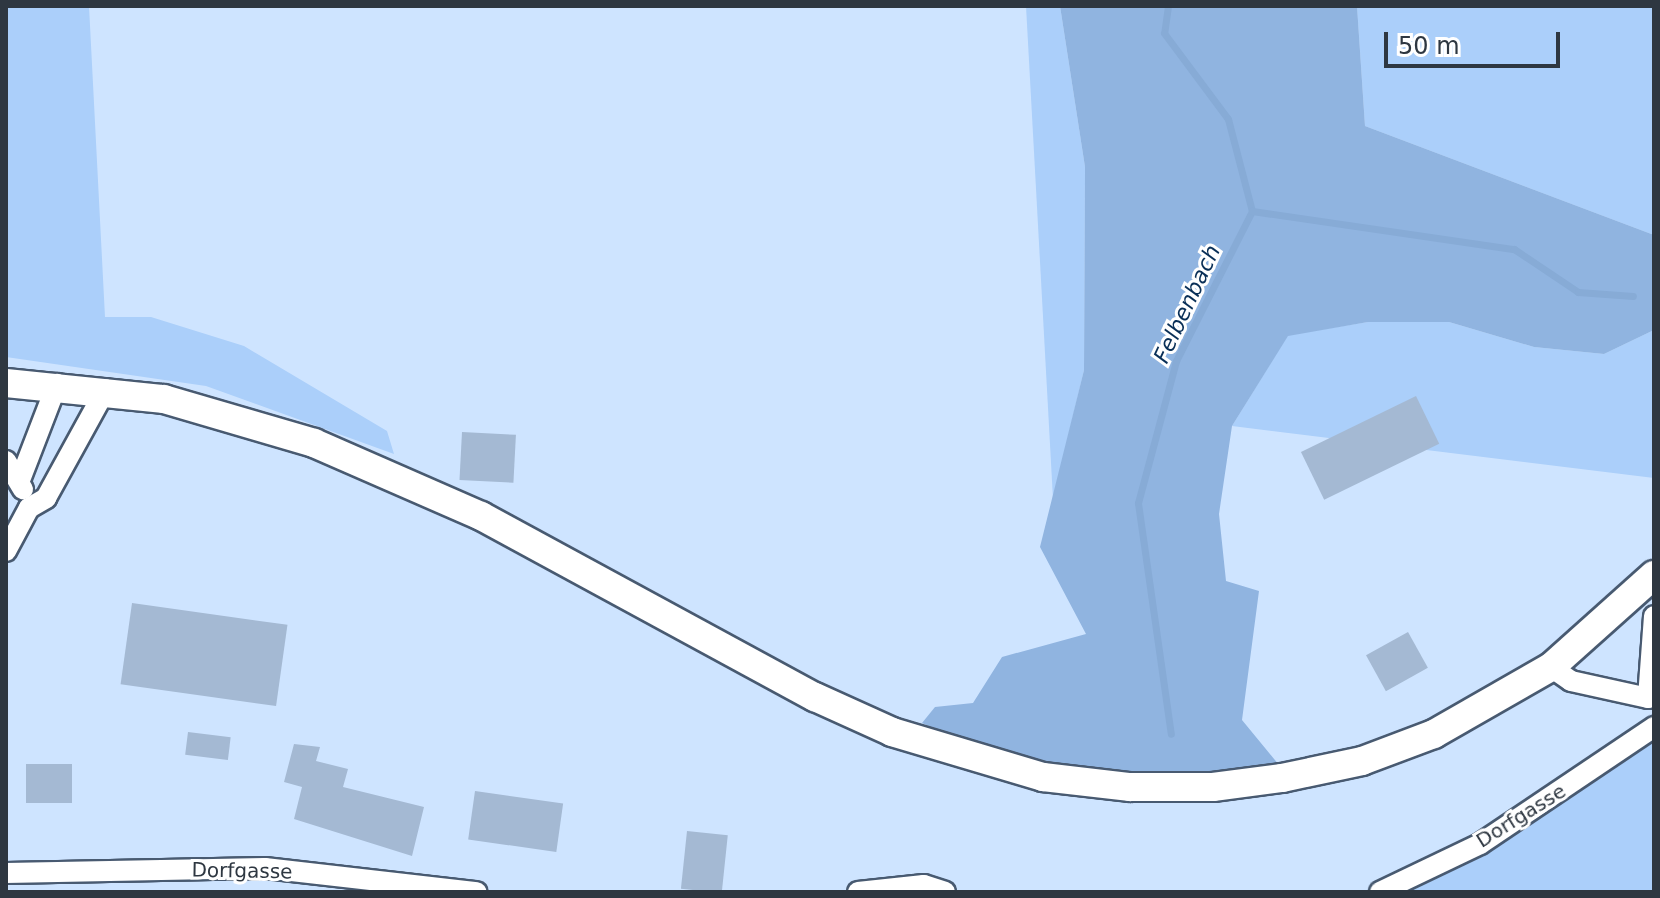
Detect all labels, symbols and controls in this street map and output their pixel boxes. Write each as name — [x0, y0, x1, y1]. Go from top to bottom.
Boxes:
scale bar — [1388, 16, 1564, 66]
text: 50 m — [1398, 32, 1460, 60]
water label: Felbenbach — [1148, 241, 1226, 367]
street label: Dorfgasse — [1472, 779, 1570, 853]
street label: Dorfgasse — [191, 858, 293, 884]

